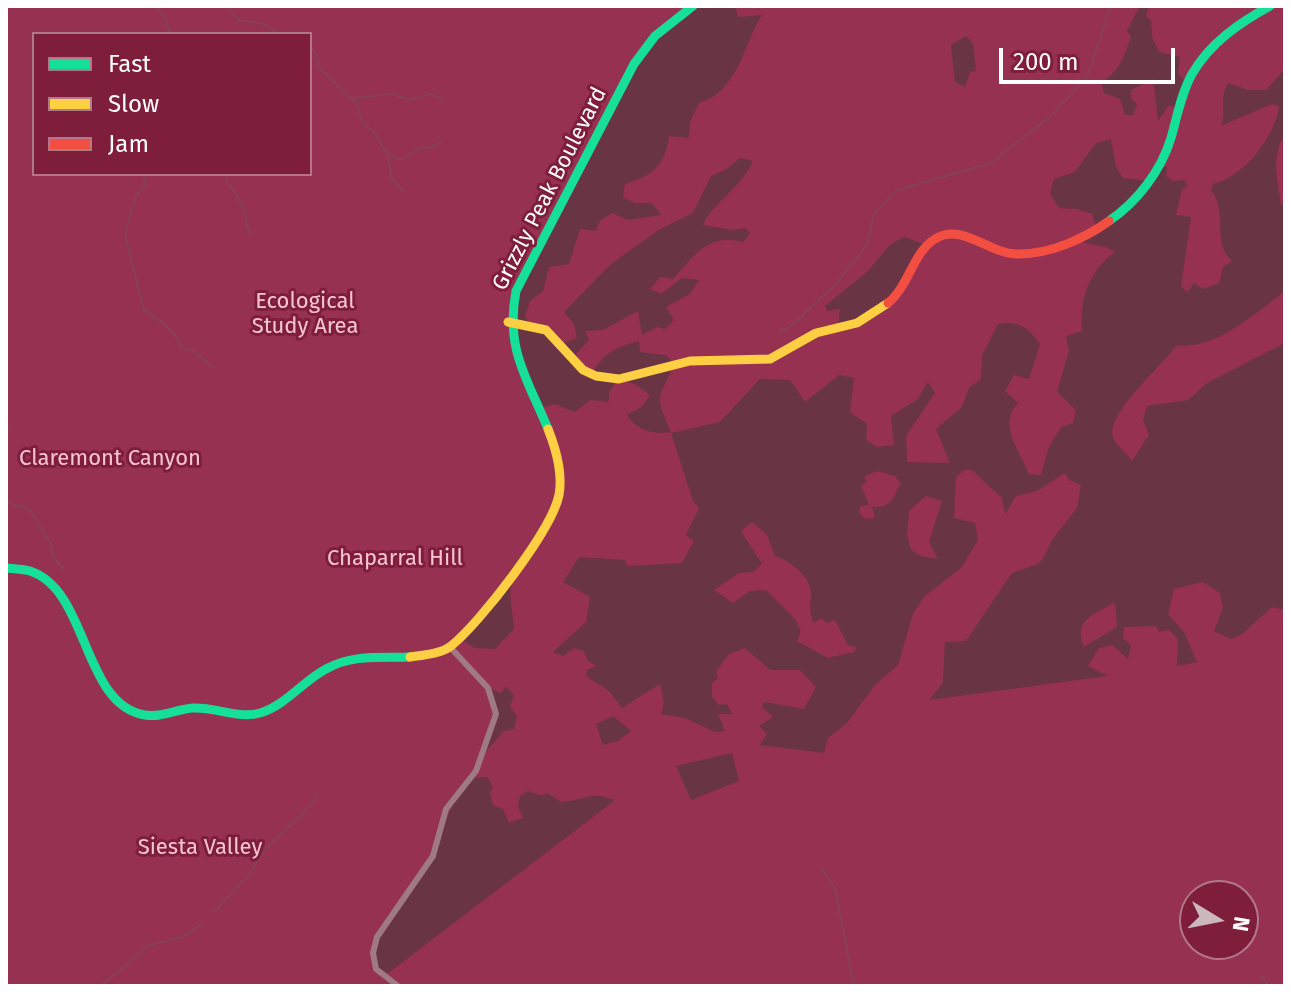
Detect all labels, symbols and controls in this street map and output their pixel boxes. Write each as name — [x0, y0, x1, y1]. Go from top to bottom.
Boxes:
legend — [32, 32, 312, 176]
scale bar — [1003, 32, 1179, 82]
text: 200 m — [1013, 48, 1079, 76]
text: Fast — [108, 50, 151, 78]
street label: Grizzly Peak Boulevard — [487, 83, 613, 295]
text: Slow — [108, 90, 159, 118]
text: Jam — [108, 130, 149, 158]
park label: Ecological Study Area — [252, 289, 358, 340]
park label: Claremont Canyon — [19, 446, 201, 472]
park label: Chaparral Hill — [327, 546, 463, 572]
park label: Siesta Valley — [138, 835, 262, 861]
north arrow — [1179, 880, 1259, 960]
text: N — [1227, 914, 1256, 933]

